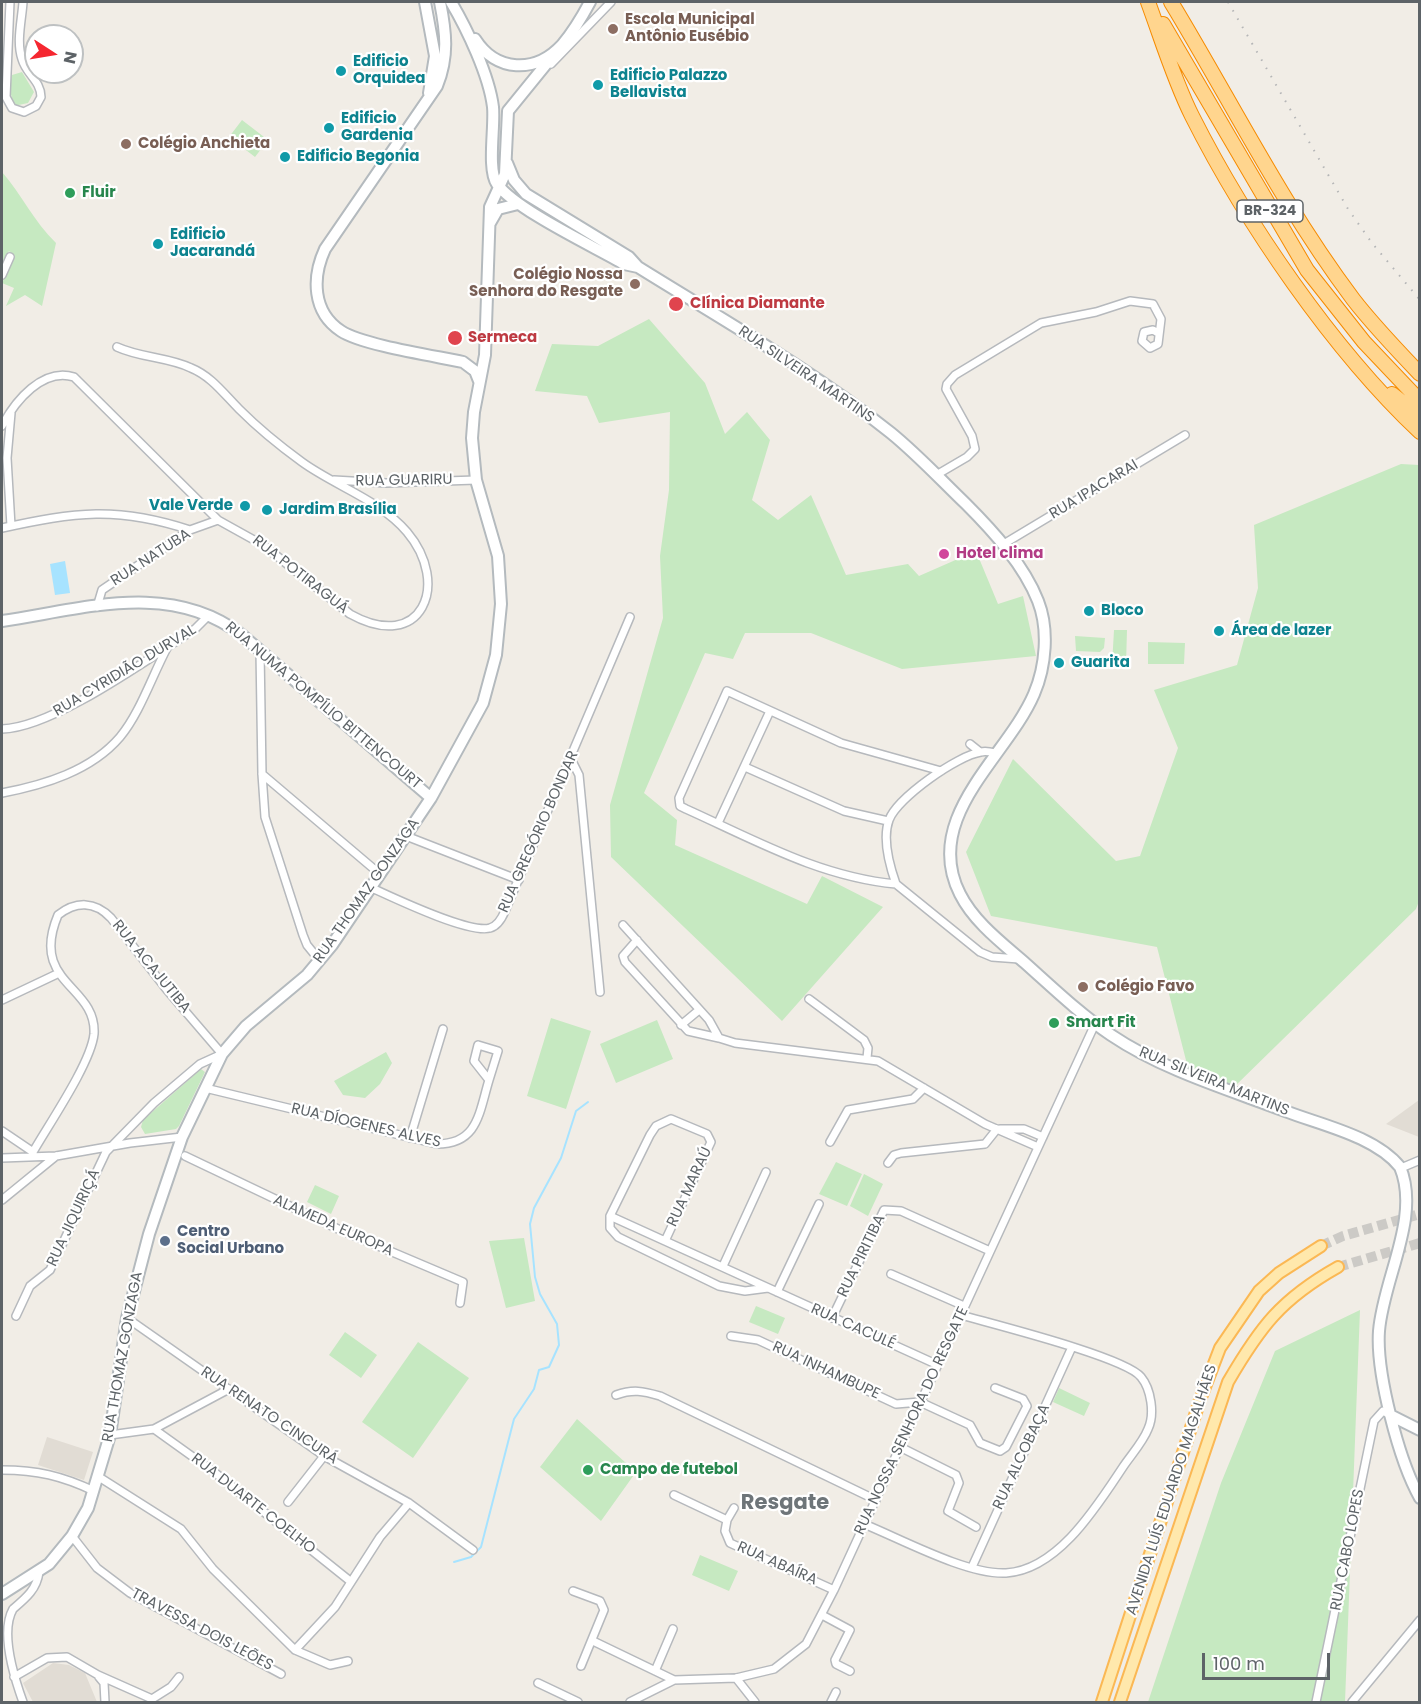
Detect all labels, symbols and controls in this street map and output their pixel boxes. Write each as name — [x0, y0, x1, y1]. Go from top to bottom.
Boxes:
place label: Escola Municipal Antônio Eusébio — [625, 11, 755, 46]
marker: Escola Municipal Antônio Eusébio — [606, 22, 620, 36]
north arrow — [24, 24, 84, 84]
text: N — [58, 49, 83, 66]
place label: Edificio Orquidea — [353, 53, 426, 88]
marker: Edificio Orquidea — [334, 64, 348, 78]
place label: Edificio Palazzo Bellavista — [610, 67, 727, 102]
marker: Edificio Palazzo Bellavista — [591, 78, 605, 92]
place label: Edificio Gardenia — [341, 110, 413, 145]
marker: Edificio Gardenia — [322, 121, 336, 135]
place label: Colégio Anchieta — [138, 135, 270, 153]
marker: Colégio Anchieta — [119, 137, 133, 151]
place label: Edificio Begonia — [297, 148, 419, 166]
marker: Edificio Begonia — [278, 150, 292, 164]
place label: Fluir — [82, 184, 116, 202]
marker: Fluir — [63, 186, 77, 200]
road number: BR-324 — [1237, 200, 1303, 222]
place label: Edificio Jacarandá — [170, 226, 255, 261]
marker: Edificio Jacarandá — [151, 237, 165, 251]
place label: Colégio Nossa Senhora do Resgate — [469, 266, 623, 301]
marker: Colégio Nossa Senhora do Resgate — [628, 277, 642, 291]
marker: Clínica Diamante — [667, 295, 685, 313]
place label: Clínica Diamante — [690, 295, 825, 313]
street label: RUA SILVEIRA MARTINS — [734, 323, 878, 427]
marker: Sermeca — [446, 329, 464, 347]
place label: Sermeca — [468, 329, 537, 347]
street label: RUA IPACARAI — [1046, 456, 1142, 524]
street label: RUA GUARIRU — [355, 471, 453, 491]
place label: Vale Verde — [149, 497, 233, 515]
marker: Vale Verde — [238, 499, 252, 513]
place label: Jardim Brasília — [279, 501, 397, 519]
marker: Jardim Brasília — [260, 503, 274, 517]
street label: RUA NATUBA — [108, 526, 194, 590]
street label: RUA POTIRAGUÁ — [248, 532, 352, 618]
place label: Hotel clima — [956, 545, 1043, 563]
marker: Hotel clima — [937, 547, 951, 561]
place label: Bloco — [1101, 602, 1143, 620]
marker: Bloco — [1082, 604, 1096, 618]
street label: RUA NUMA POMPÍLIO BITTENCOURT — [221, 618, 425, 794]
street label: RUA CYRIDIÃO DURVAL — [50, 621, 200, 721]
place label: Área de lazer — [1231, 622, 1331, 640]
marker: Área de lazer — [1212, 624, 1226, 638]
place label: Guarita — [1071, 654, 1130, 672]
marker: Guarita — [1052, 656, 1066, 670]
street label: RUA GREGÓRIO BONDAR — [495, 748, 583, 916]
street label: RUA THOMAZ GONZAGA — [310, 815, 424, 967]
street label: RUA ACAJUTIBA — [108, 917, 194, 1017]
place label: Colégio Favo — [1095, 978, 1194, 996]
marker: Colégio Favo — [1076, 980, 1090, 994]
place label: Smart Fit — [1066, 1014, 1136, 1032]
marker: Smart Fit — [1047, 1016, 1061, 1030]
street label: RUA SILVEIRA MARTINS — [1136, 1044, 1292, 1120]
street label: RUA DÍOGENES ALVES — [289, 1100, 443, 1152]
street label: RUA MARAÚ — [664, 1144, 716, 1230]
street label: RUA JIQUIRIÇÁ — [44, 1167, 104, 1269]
street label: ALAMEDA EUROPA — [270, 1191, 396, 1261]
street label: RUA PIRITIBA — [834, 1212, 890, 1300]
place label: Centro Social Urbano — [177, 1223, 284, 1258]
marker: Centro Social Urbano — [158, 1234, 172, 1248]
street label: RUA THOMAZ GONZAGA — [99, 1270, 147, 1444]
street label: RUA CACULÉ — [808, 1300, 898, 1354]
street label: RUA NOSSA SENHORA DO RESGATE — [851, 1304, 973, 1538]
street label: RUA INHAMBUPE — [769, 1338, 883, 1404]
street label: AVENIDA LUÍS EDUARDO MAGALHÃES — [1123, 1362, 1221, 1618]
street label: RUA RENATO CINCURÁ — [197, 1363, 341, 1469]
street label: RUA ALCOBAÇA — [990, 1401, 1054, 1513]
street label: RUA DUARTE COELHO — [187, 1450, 319, 1558]
place label: Campo de futebol — [600, 1461, 738, 1479]
marker: Campo de futebol — [581, 1463, 595, 1477]
street label: RUA CABO LOPES — [1327, 1488, 1369, 1612]
district label: Resgate — [741, 1491, 829, 1517]
street label: RUA ABAÍRA — [734, 1538, 820, 1590]
street label: TRAVESSA DOIS LEÕES — [128, 1585, 276, 1675]
scale bar — [1205, 1641, 1332, 1679]
text: 100 m — [1213, 1651, 1265, 1676]

